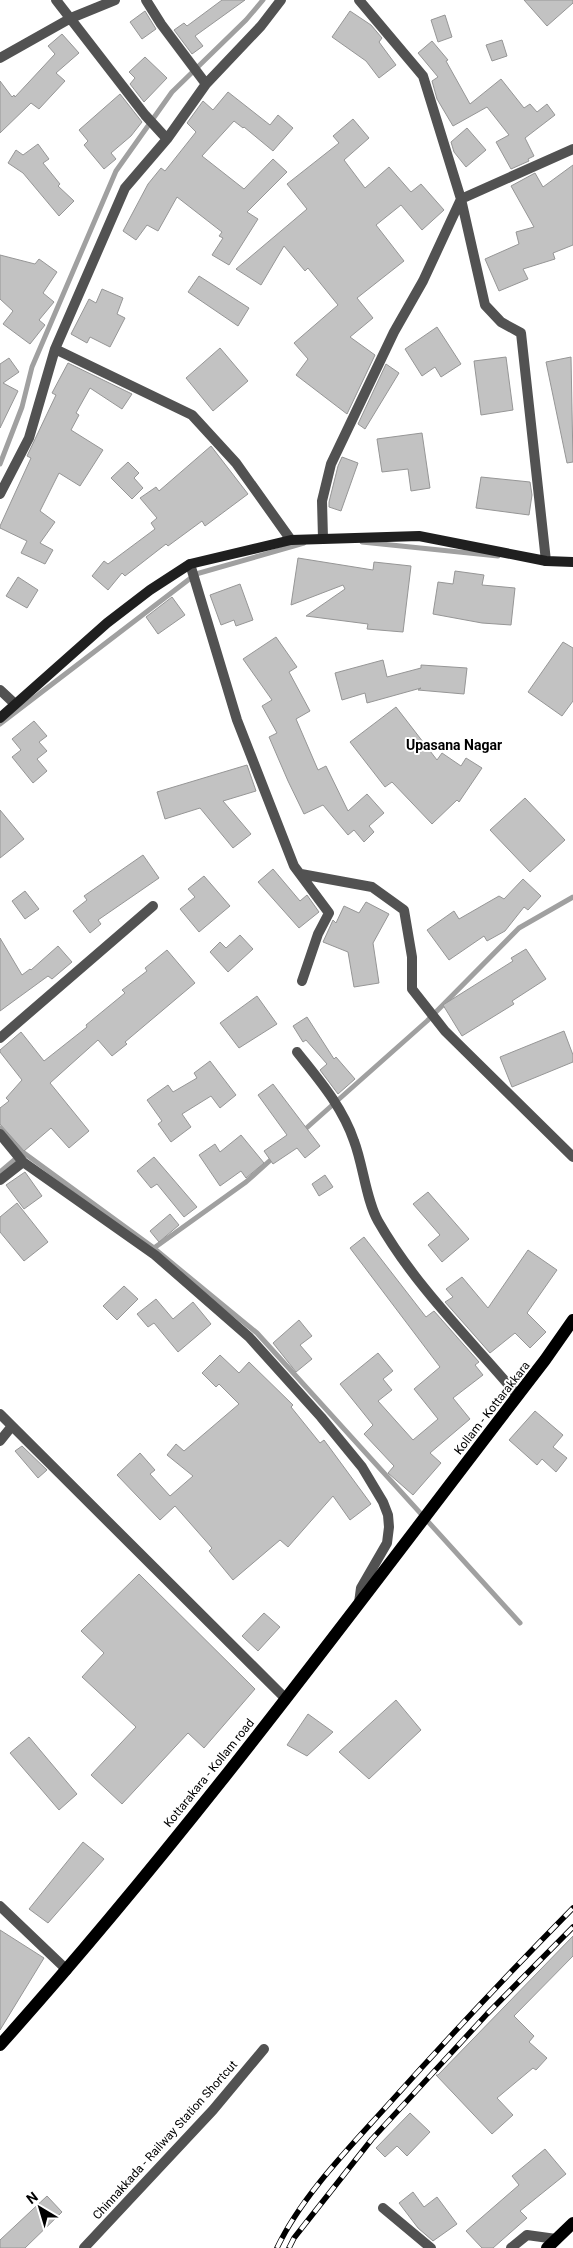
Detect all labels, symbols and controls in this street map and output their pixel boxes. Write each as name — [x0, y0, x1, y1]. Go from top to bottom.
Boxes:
district label: Upasana Nagar — [406, 737, 502, 753]
street label: Kollam - Kottarakkara — [451, 1359, 533, 1457]
street label: Kottarakara - Kollam road — [161, 1716, 257, 1830]
street label: Chinnakkada - Railway Station Shortcut — [90, 2058, 240, 2222]
north arrow — [15, 2183, 65, 2233]
text: N — [23, 2188, 41, 2207]

